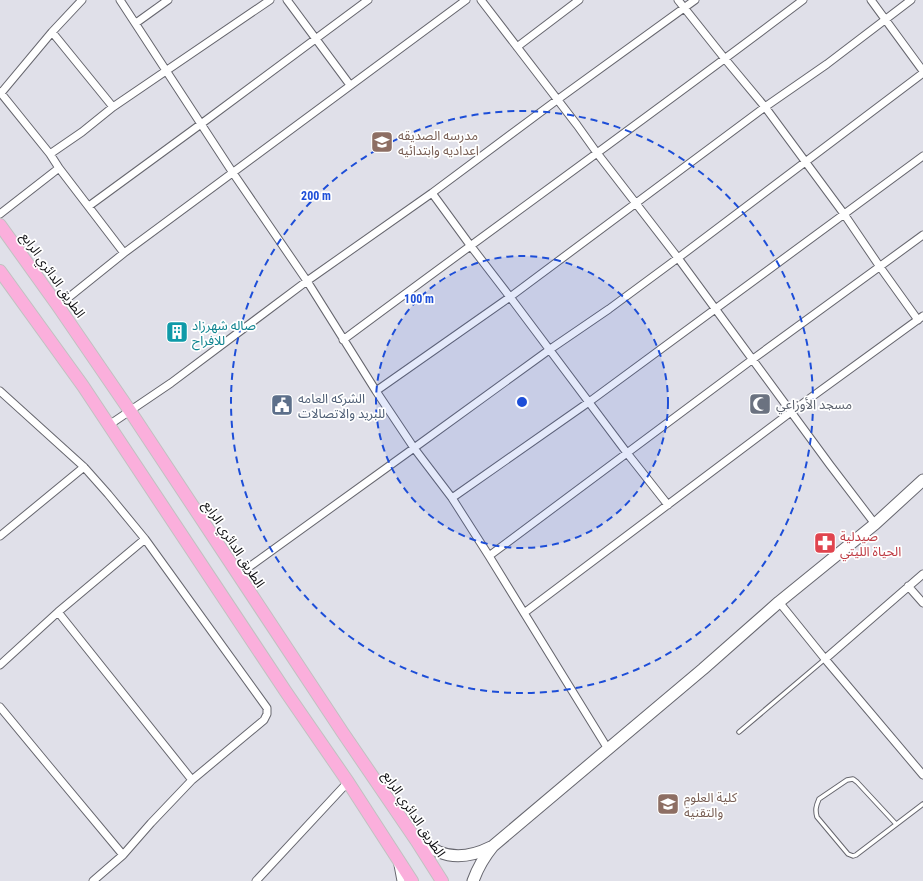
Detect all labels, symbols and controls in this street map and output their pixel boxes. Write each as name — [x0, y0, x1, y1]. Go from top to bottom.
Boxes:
place label: مدرسه الصديقه اعداديه وابتدائيه — [398, 128, 479, 158]
school or university icon: مدرسه الصديقه اعداديه وابتدائيه — [369, 129, 395, 155]
text: 200 m — [301, 189, 331, 203]
street label: الطريق الدائري الرابع — [16, 229, 88, 322]
text: 100 m — [404, 292, 434, 306]
place label: صاله شهرزاد للافراح — [192, 318, 256, 351]
building icon: صاله شهرزاد للافراح — [164, 319, 190, 345]
place label: الشركه العامه للبريد والاتصالات — [298, 391, 385, 421]
mosque icon: مسجد الأوزاعي — [747, 391, 773, 417]
public building icon: الشركه العامه للبريد والاتصالات — [269, 392, 295, 418]
centre of rings — [515, 395, 529, 409]
place label: مسجد الأوزاعي — [776, 397, 852, 415]
street label: الطريق الدائري الرابع — [198, 498, 268, 592]
place label: صيدلية الحياة الليتي — [840, 529, 901, 562]
pharmacy icon: صيدلية الحياة الليتي — [812, 530, 838, 556]
street label: الطريق الدائري الرابع — [377, 768, 448, 862]
place label: كلية العلوم والتقنية — [684, 790, 738, 820]
school or university icon: كلية العلوم والتقنية — [655, 791, 681, 817]

